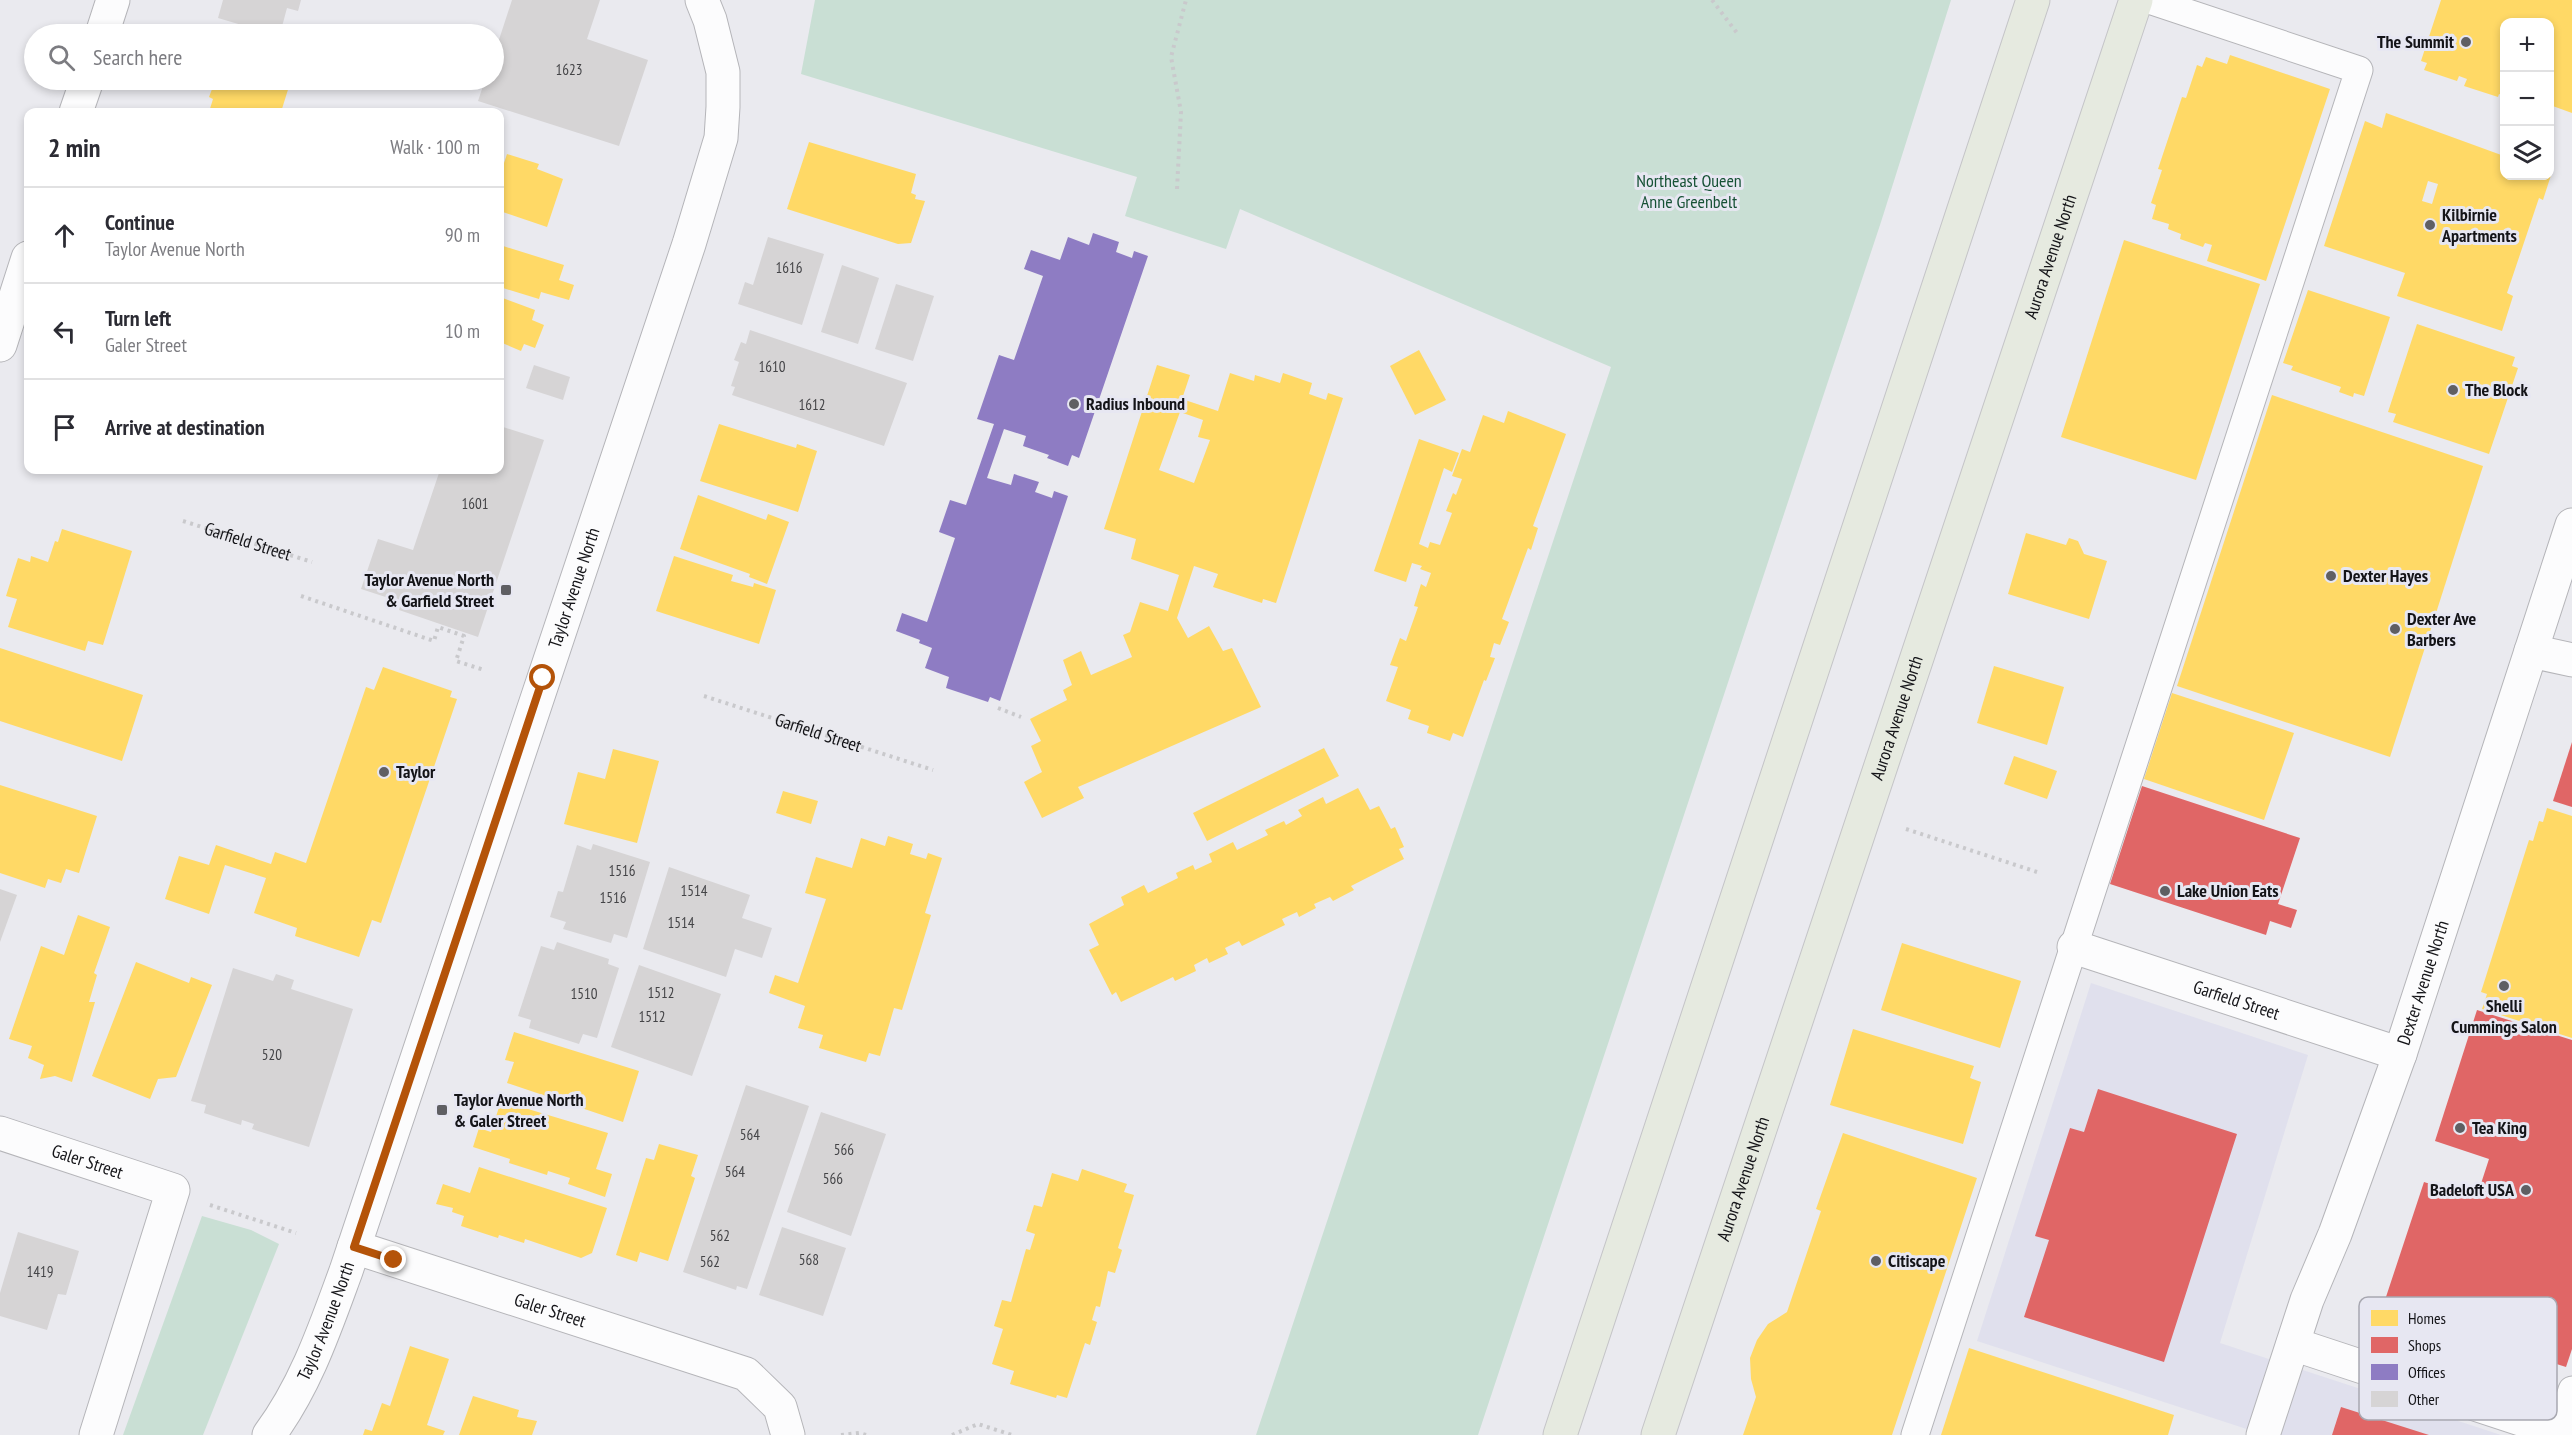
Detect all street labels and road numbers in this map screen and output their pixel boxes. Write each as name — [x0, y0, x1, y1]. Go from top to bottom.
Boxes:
street label: Aurora Avenue North — [2019, 191, 2081, 322]
street label: Garfield Street — [202, 517, 294, 566]
street label: Taylor Avenue North — [543, 524, 605, 651]
street label: Aurora Avenue North — [1865, 652, 1928, 783]
street label: Garfield Street — [772, 708, 864, 757]
street label: Dexter Avenue North — [2392, 917, 2454, 1048]
street label: Garfield Street — [2191, 975, 2283, 1025]
street label: Aurora Avenue North — [1711, 1114, 1774, 1244]
street label: Galer Street — [49, 1139, 126, 1184]
street label: Taylor Avenue North — [292, 1259, 359, 1384]
street label: Galer Street — [511, 1288, 589, 1332]

